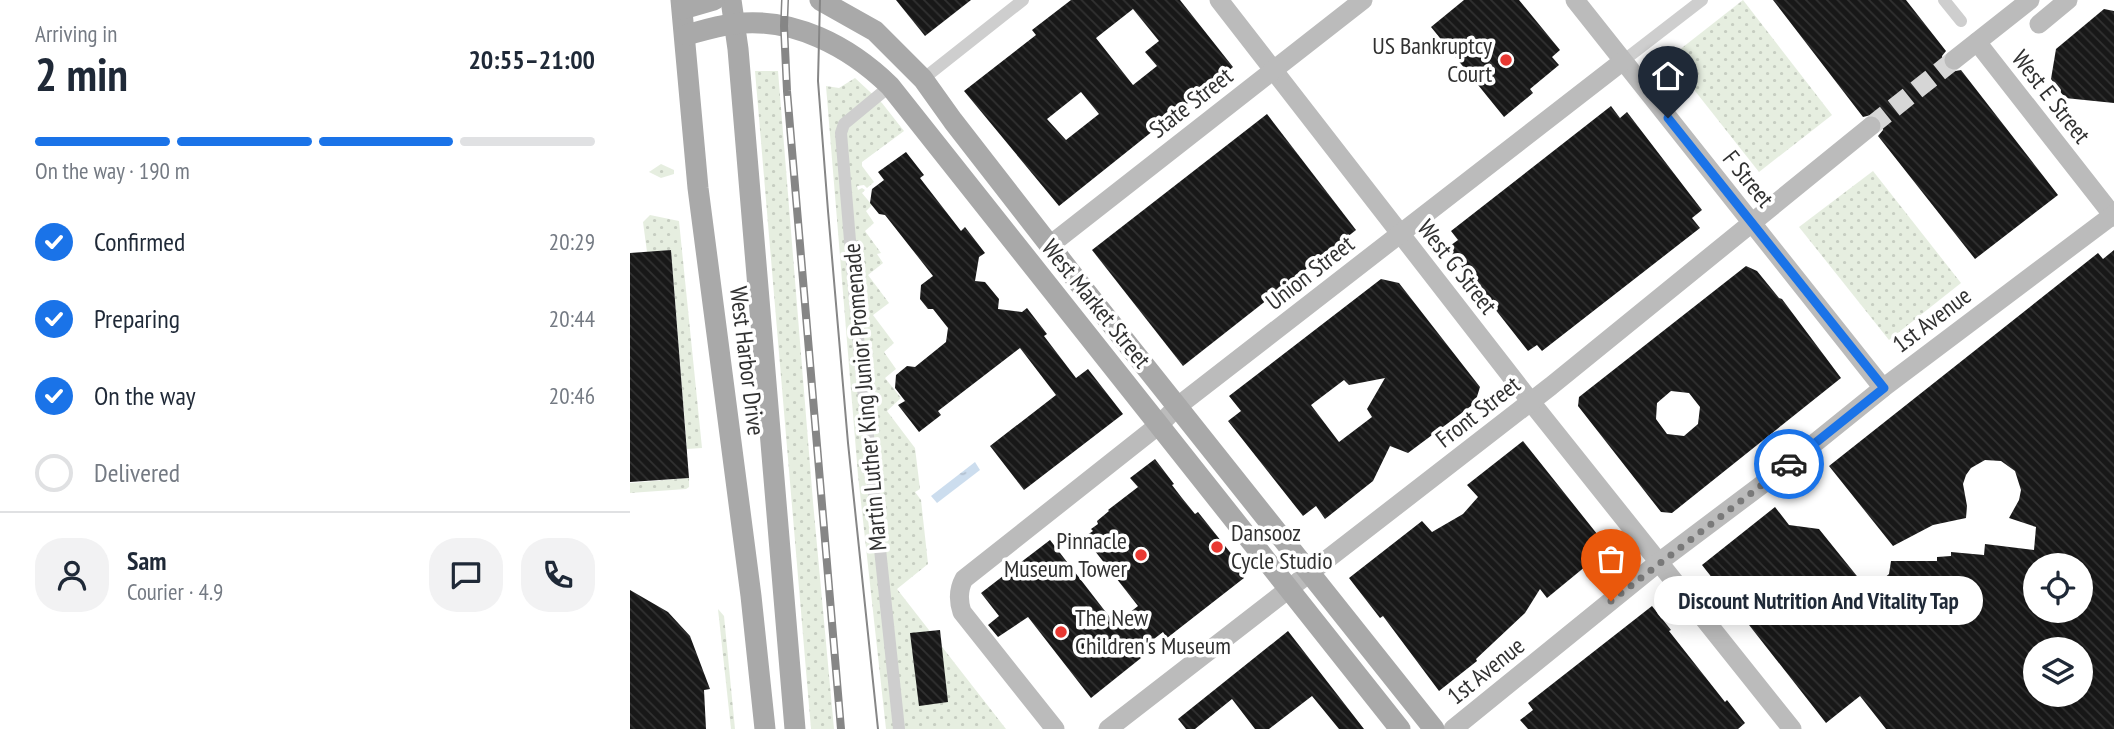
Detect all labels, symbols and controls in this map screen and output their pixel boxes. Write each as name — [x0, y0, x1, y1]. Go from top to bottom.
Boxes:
text: Arriving in — [35, 19, 117, 48]
place label: US Bankruptcy Court — [1372, 30, 1492, 89]
text: 20:55–21:00 — [468, 43, 595, 76]
text: 2 min — [35, 44, 128, 104]
street label: West E Street — [2005, 44, 2098, 150]
pin — [1638, 46, 1698, 118]
marker: US Bankruptcy Court — [1498, 52, 1514, 68]
icon: home — [1649, 57, 1687, 95]
street label: State Street — [1143, 60, 1239, 145]
street label: F Street — [1716, 144, 1781, 214]
text: On the way · 190 m — [35, 156, 190, 185]
street label: West G Street — [1411, 213, 1504, 320]
icon: check — [35, 223, 73, 261]
text: Confirmed — [94, 225, 185, 258]
text: 20:29 — [549, 227, 595, 256]
street label: Union Street — [1259, 228, 1360, 317]
street label: West Market Street — [1035, 233, 1158, 375]
street label: Martin Luther King Junior Promenade — [836, 242, 893, 552]
street label: 1st Avenue — [1886, 280, 1977, 359]
street label: West Harbor Drive — [723, 285, 772, 437]
icon: check — [35, 300, 73, 338]
text: Preparing — [94, 302, 180, 335]
text: 20:44 — [549, 304, 595, 333]
street label: Front Street — [1429, 369, 1526, 454]
icon: check — [35, 377, 73, 415]
text: On the way — [94, 379, 196, 412]
text: 20:46 — [549, 381, 595, 410]
courier — [1754, 429, 1824, 499]
icon: car — [1770, 445, 1808, 483]
text: Delivered — [94, 456, 180, 489]
place label: Dansooz Cycle Studio — [1231, 517, 1333, 576]
place label: Pinnacle Museum Tower — [1004, 525, 1127, 584]
pin — [1581, 529, 1641, 601]
button: person — [35, 538, 109, 612]
button: chat — [429, 538, 503, 612]
button: phone — [521, 538, 595, 612]
marker: Dansooz Cycle Studio — [1209, 539, 1225, 555]
icon: bag — [1592, 540, 1630, 578]
text: Sam — [127, 544, 166, 577]
marker: Pinnacle Museum Tower — [1133, 547, 1149, 563]
map controls — [2023, 553, 2093, 707]
button: locate — [2023, 553, 2093, 623]
callout: Discount Nutrition And Vitality Tap — [1653, 576, 1982, 626]
text: Courier · 4.9 — [127, 577, 223, 606]
text: Discount Nutrition And Vitality Tap — [1678, 586, 1959, 615]
place label: The New Children's Museum — [1075, 602, 1231, 661]
marker: The New Children's Museum — [1053, 624, 1069, 640]
street label: 1st Avenue — [1441, 630, 1531, 711]
button: layers — [2023, 637, 2093, 707]

